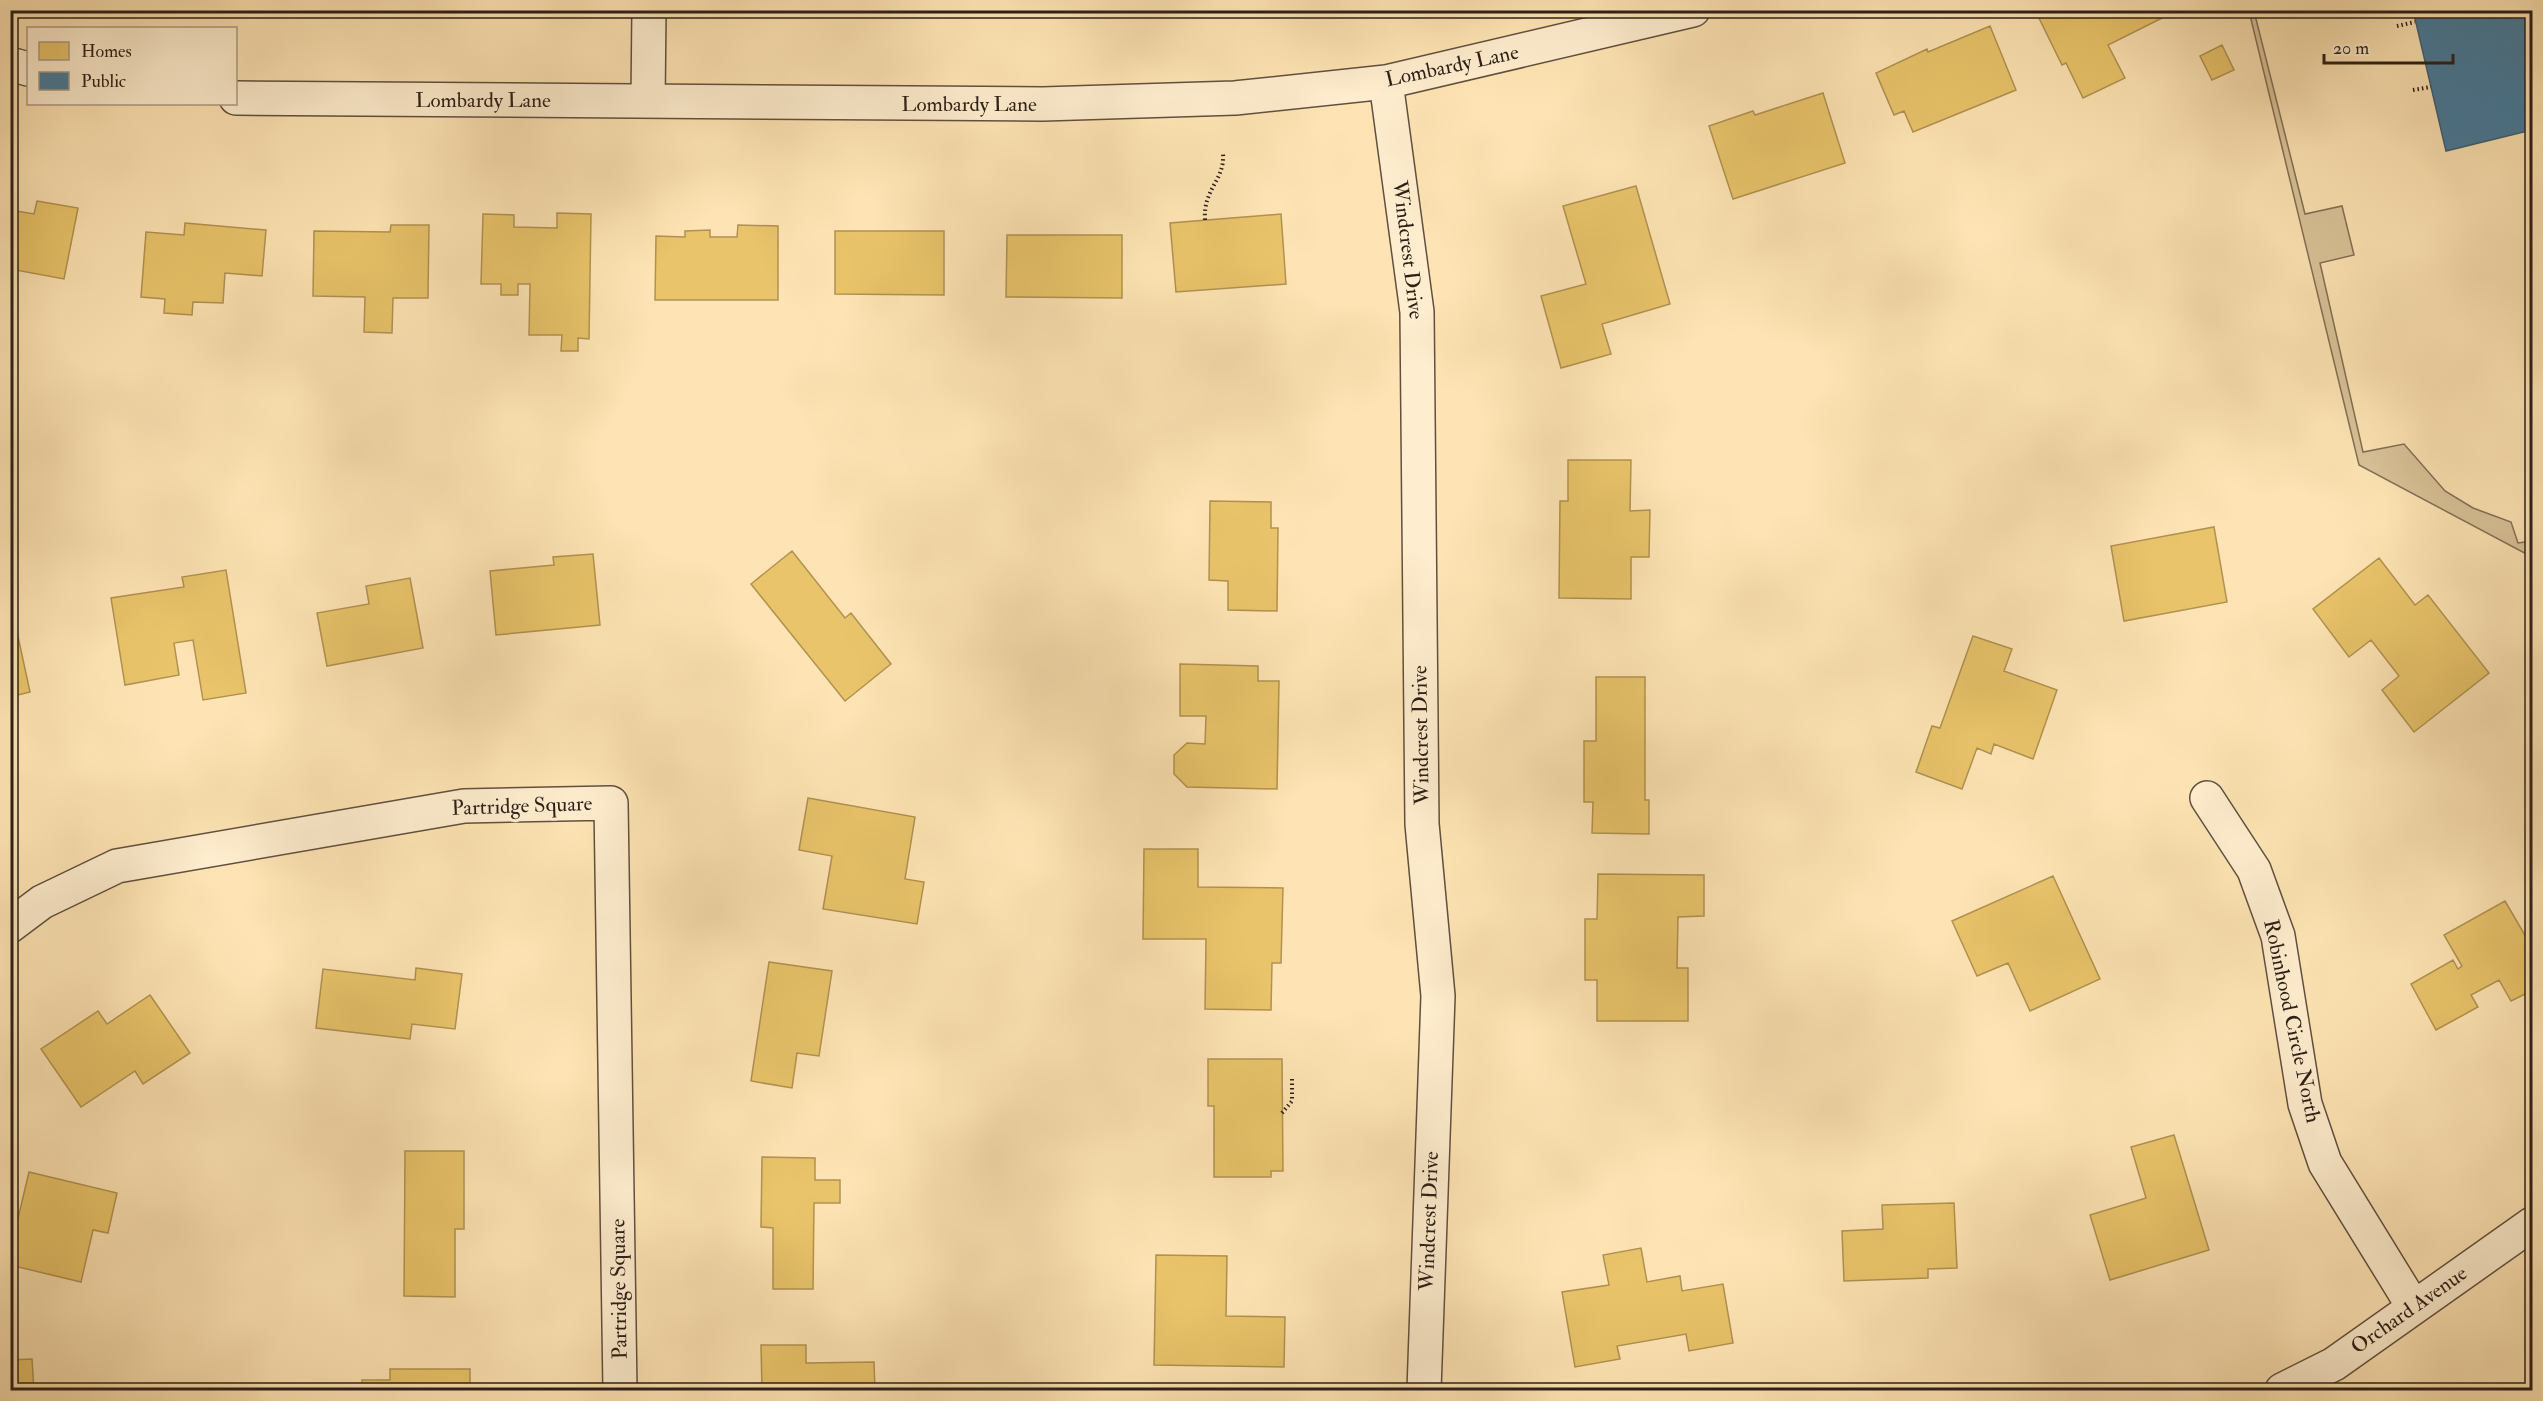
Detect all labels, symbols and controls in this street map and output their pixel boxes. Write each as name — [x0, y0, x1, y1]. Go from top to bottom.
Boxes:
legend — [27, 27, 237, 105]
scale bar — [2324, 27, 2453, 65]
text: 20 m — [2333, 37, 2369, 60]
street label: Lombardy Lane — [1383, 39, 1521, 93]
text: Homes — [81, 40, 132, 63]
text: Public — [81, 70, 126, 93]
street label: Lombardy Lane — [415, 87, 551, 114]
street label: Lombardy Lane — [901, 91, 1037, 118]
street label: Windcrest Drive — [1386, 178, 1430, 321]
street label: Windcrest Drive — [1406, 665, 1436, 806]
street label: Partridge Square — [451, 790, 593, 822]
street label: Robinhood Circle North — [2257, 917, 2327, 1125]
street label: Windcrest Drive — [1413, 1151, 1445, 1292]
street label: Partridge Square — [604, 1218, 634, 1360]
street label: Orchard Avenue — [2345, 1260, 2473, 1360]

